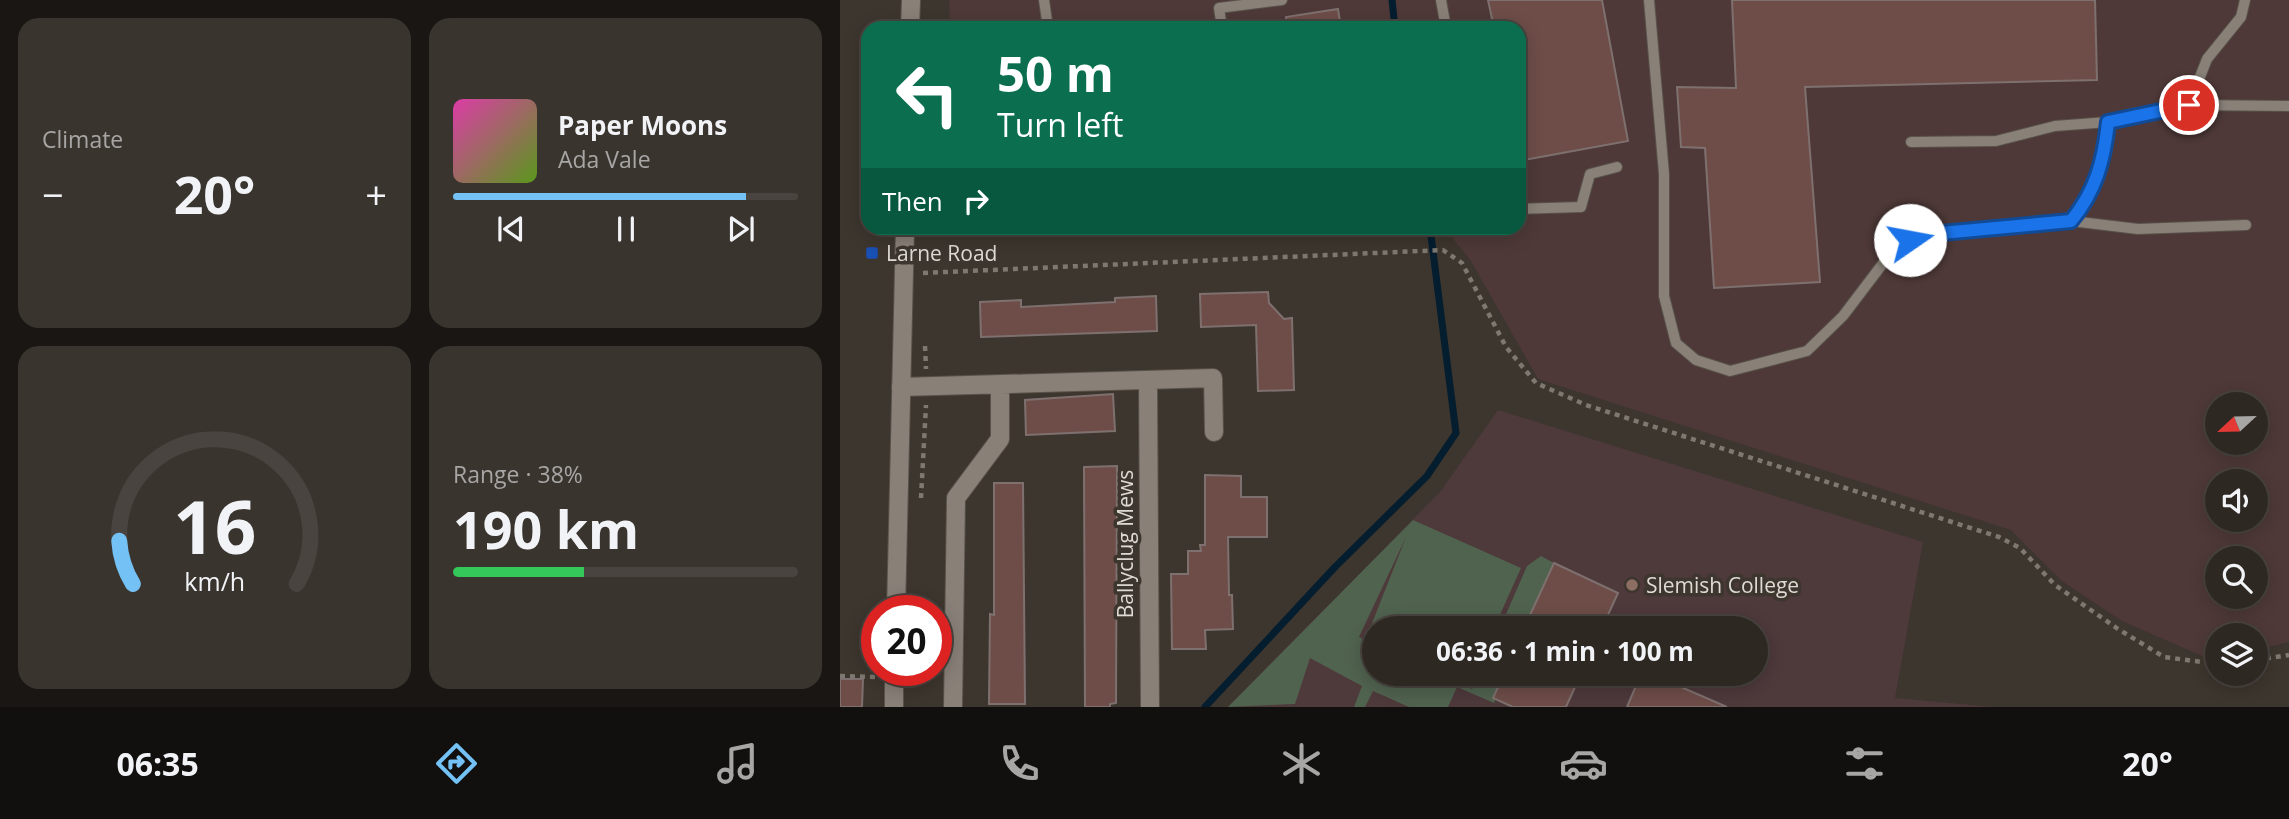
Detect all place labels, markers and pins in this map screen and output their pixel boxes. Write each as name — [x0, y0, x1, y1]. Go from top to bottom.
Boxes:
pin — [2159, 75, 2219, 135]
place label: Larne Road — [886, 239, 997, 267]
marker: Larne Road — [864, 245, 880, 261]
place label: Slemish College — [1646, 571, 1799, 599]
marker: Slemish College — [1624, 577, 1640, 593]

